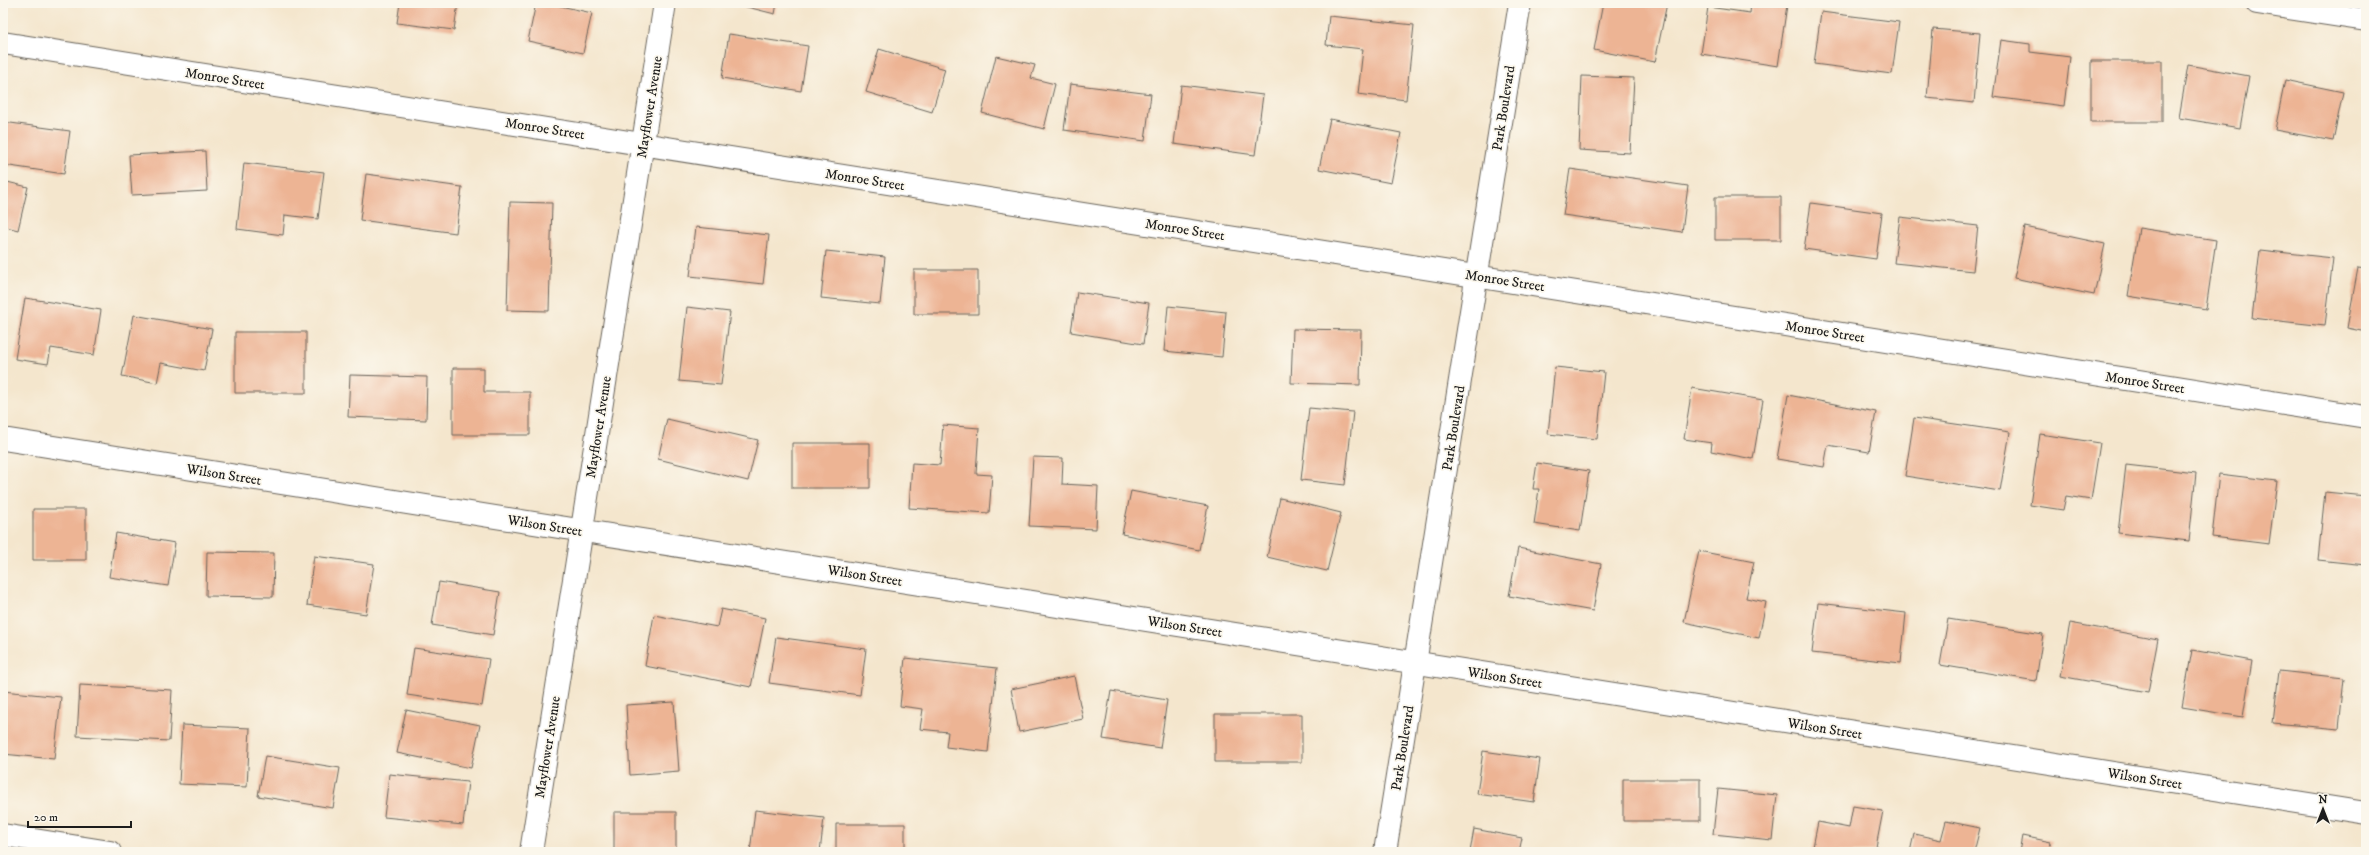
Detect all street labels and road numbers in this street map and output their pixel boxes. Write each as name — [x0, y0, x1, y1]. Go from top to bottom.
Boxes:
street label: Mayflower Avenue — [633, 55, 667, 160]
street label: Monroe Street — [184, 64, 267, 94]
street label: Park Boulevard — [1488, 64, 1520, 152]
street label: Monroe Street — [504, 114, 587, 144]
street label: Monroe Street — [824, 165, 907, 195]
street label: Monroe Street — [1144, 215, 1227, 245]
street label: Monroe Street — [1464, 266, 1547, 296]
street label: Monroe Street — [1784, 317, 1867, 347]
street label: Monroe Street — [2104, 368, 2187, 398]
street label: Mayflower Avenue — [582, 375, 616, 480]
street label: Park Boulevard — [1438, 384, 1470, 472]
street label: Wilson Street — [184, 460, 263, 490]
street label: Wilson Street — [505, 511, 584, 541]
street label: Wilson Street — [825, 561, 904, 591]
street label: Wilson Street — [1145, 612, 1224, 642]
street label: Wilson Street — [1465, 663, 1544, 693]
street label: Mayflower Avenue — [531, 695, 565, 800]
street label: Park Boulevard — [1387, 704, 1419, 792]
street label: Wilson Street — [1785, 714, 1864, 744]
street label: Wilson Street — [2105, 764, 2184, 794]

